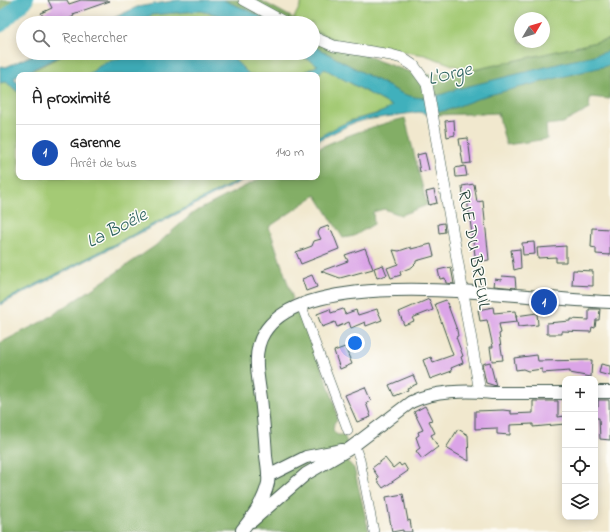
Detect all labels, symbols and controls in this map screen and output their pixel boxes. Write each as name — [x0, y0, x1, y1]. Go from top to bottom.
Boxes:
north arrow — [514, 12, 550, 48]
search box — [16, 16, 320, 60]
icon: search — [30, 27, 52, 49]
text: Rechercher — [62, 27, 127, 49]
water label: L'Orge — [425, 56, 477, 94]
text: À proximité — [32, 86, 110, 111]
text: Garenne — [70, 132, 120, 154]
text: 1 — [43, 143, 47, 162]
text: 140 m — [276, 143, 304, 162]
text: Arrêt de bus — [70, 154, 137, 173]
street label: RUE DU BREUIL — [450, 188, 496, 312]
water label: La Boële — [82, 202, 153, 256]
pin: 1 — [531, 287, 557, 317]
your location — [345, 333, 365, 353]
map controls — [562, 376, 598, 520]
button: + — [562, 376, 598, 412]
button: − — [562, 412, 598, 448]
button: locate — [562, 448, 598, 484]
button: layers — [562, 484, 598, 520]

